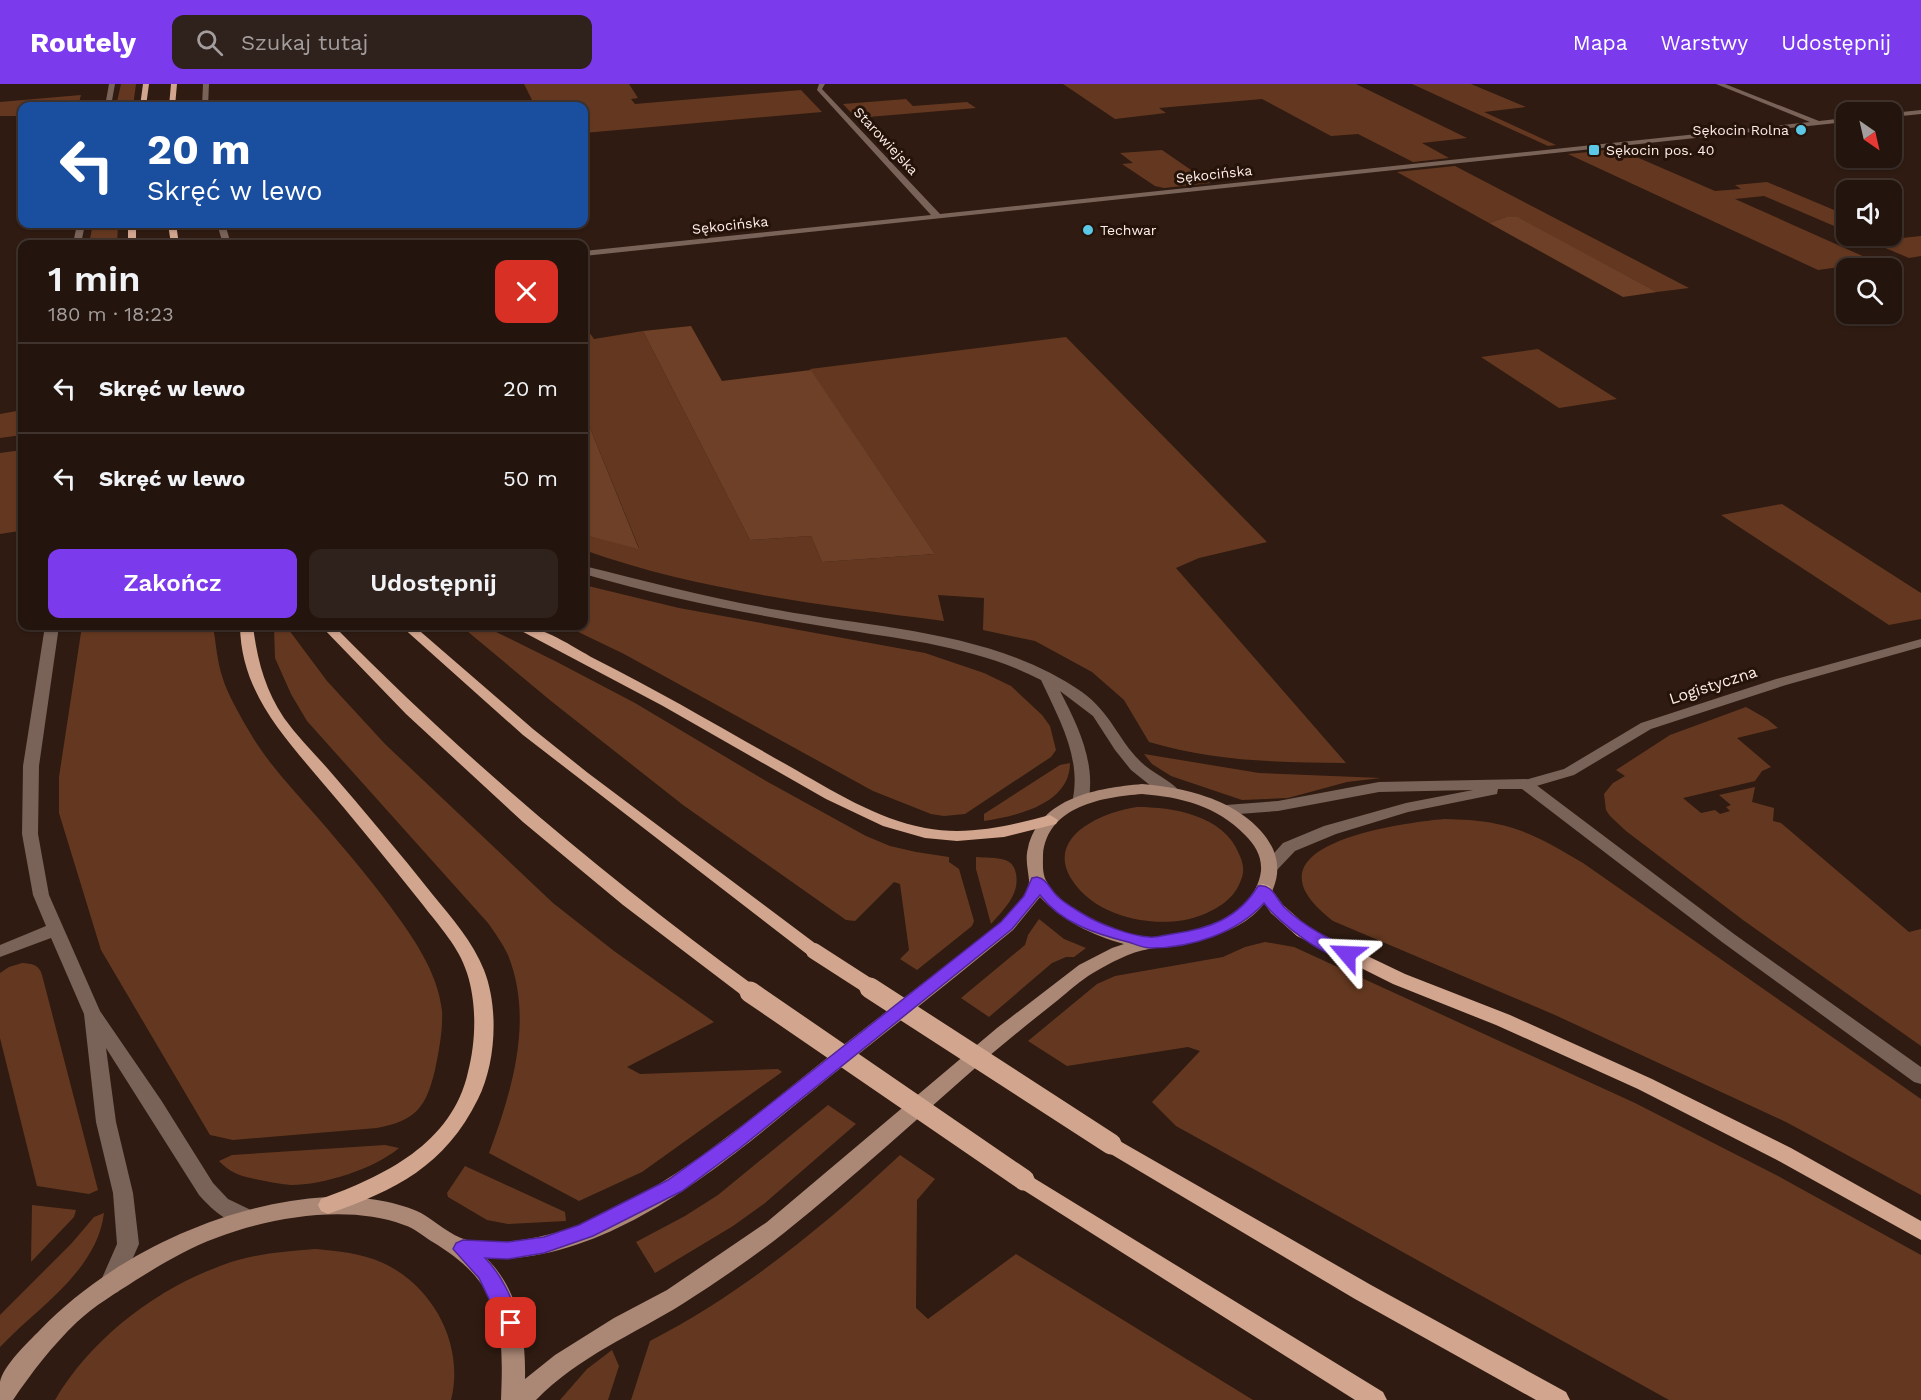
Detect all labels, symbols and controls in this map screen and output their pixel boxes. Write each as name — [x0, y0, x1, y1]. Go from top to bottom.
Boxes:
search box — [172, 15, 592, 69]
text: Routely — [30, 26, 136, 59]
icon: search — [193, 26, 226, 59]
text: Szukaj tutaj — [241, 30, 368, 55]
text: Mapa — [1573, 30, 1628, 55]
text: Warstwy — [1661, 30, 1748, 55]
text: Udostępnij — [1781, 30, 1891, 55]
north arrow — [1836, 102, 1902, 168]
map controls — [1836, 102, 1902, 324]
street label: Starowiejska — [851, 104, 921, 178]
place label: Sękocin Rolna — [1693, 122, 1789, 138]
marker: Sękocin Rolna — [1794, 123, 1808, 137]
text: 20 m — [147, 125, 251, 174]
icon: left — [48, 126, 126, 204]
place label: Sękocin pos. 40 — [1606, 142, 1714, 158]
marker: Sękocin pos. 40 — [1587, 143, 1601, 157]
street label: Sękocińska — [1175, 162, 1253, 186]
text: Skręć w lewo — [147, 175, 323, 207]
button: sound — [1836, 180, 1902, 246]
street label: Sękocińska — [691, 213, 769, 237]
place label: Techwar — [1100, 222, 1157, 238]
marker: Techwar — [1081, 223, 1095, 237]
text: 1 min — [48, 258, 140, 300]
button: search — [1836, 258, 1902, 324]
button: close — [495, 260, 558, 323]
text: 180 m · 18:23 — [48, 302, 174, 326]
icon: left — [48, 372, 81, 405]
text: Skręć w lewo — [99, 376, 245, 401]
text: 20 m — [503, 376, 558, 401]
icon: left — [48, 462, 81, 495]
text: Skręć w lewo — [99, 466, 245, 491]
text: 50 m — [503, 466, 558, 491]
button: Zakończ — [48, 549, 297, 618]
button: Udostępnij — [309, 549, 558, 618]
street label: Logistyczna — [1667, 662, 1759, 708]
position arrow — [1315, 922, 1379, 986]
pin — [485, 1297, 536, 1348]
icon: arrive — [494, 1306, 527, 1339]

